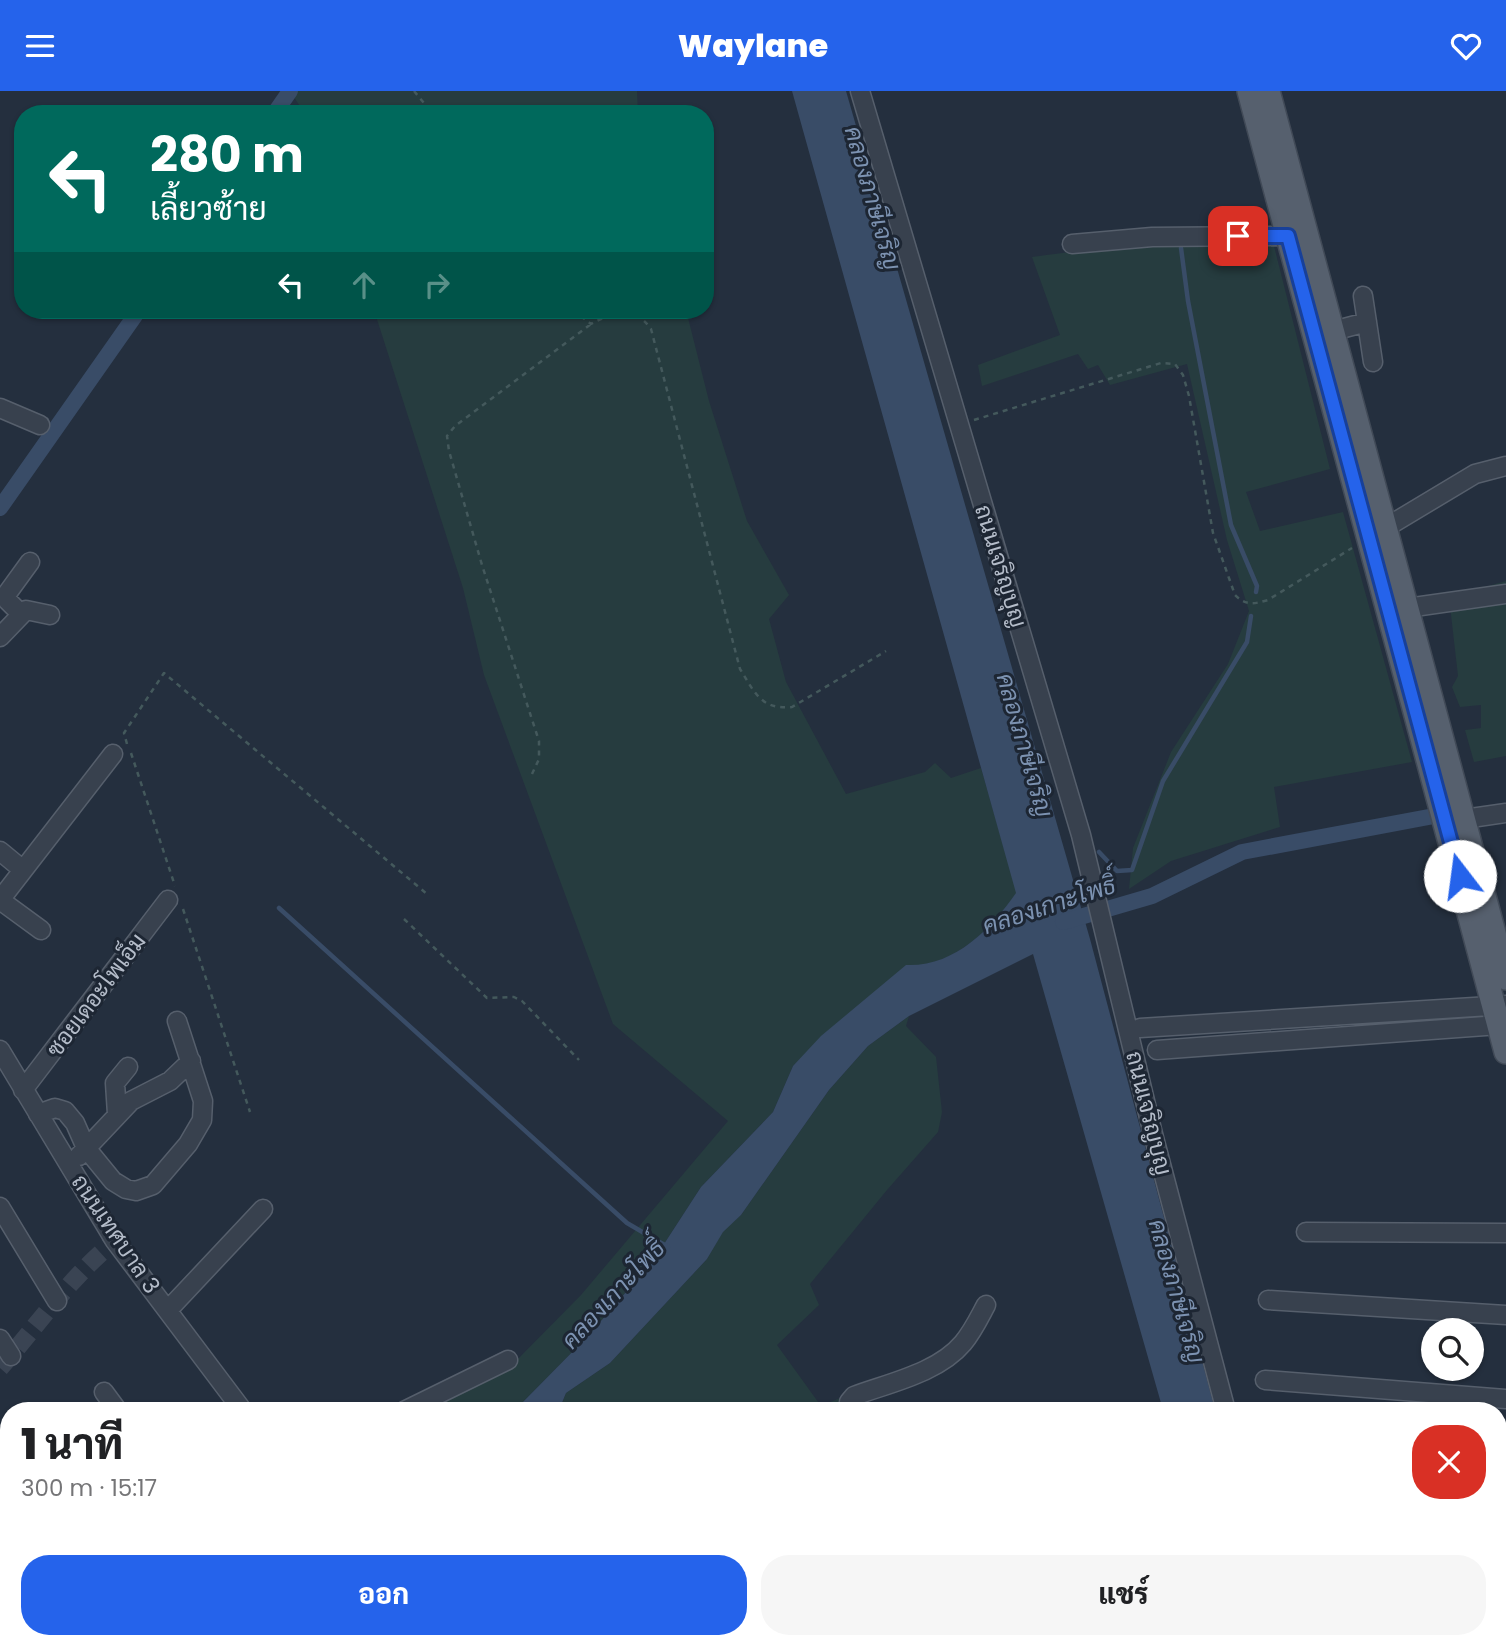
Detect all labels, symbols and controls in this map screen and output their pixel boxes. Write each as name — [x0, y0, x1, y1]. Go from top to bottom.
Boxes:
text: Waylane — [678, 23, 828, 68]
icon: menu — [21, 27, 59, 65]
icon: heart — [1447, 27, 1485, 65]
text: 280 m — [150, 121, 304, 189]
water label: คลองภาษีเจริญ — [837, 122, 909, 274]
icon: left — [35, 133, 126, 224]
text: เลี้ยวซ้าย — [150, 186, 267, 231]
pin — [1208, 206, 1268, 266]
icon: arrive — [1219, 217, 1257, 255]
icon: left — [272, 266, 310, 304]
icon: ahead — [345, 266, 383, 304]
icon: right — [418, 266, 456, 304]
street label: ถนนเจริญบุญ — [967, 501, 1035, 631]
water label: คลองภาษีเจริญ — [989, 669, 1061, 821]
position arrow — [1423, 839, 1497, 913]
water label: คลองเกาะโพธิ์ — [977, 862, 1125, 942]
street label: ซอยเดอะโพเอ็ม — [38, 926, 153, 1063]
street label: ถนนเจริญบุญ — [1118, 1048, 1180, 1178]
street label: ถนนเทศบาล 3 — [64, 1168, 168, 1300]
water label: คลองภาษีเจริญ — [1141, 1215, 1213, 1367]
water label: คลองเกาะโพธิ์ — [550, 1225, 676, 1356]
map controls — [1421, 1318, 1484, 1381]
button: search — [1421, 1318, 1484, 1381]
text: 1 นาที — [21, 1415, 123, 1474]
button: close — [1412, 1425, 1486, 1499]
text: 300 m · 15:17 — [21, 1472, 157, 1504]
button: ออก — [21, 1555, 747, 1635]
button: แชร์ — [761, 1555, 1486, 1635]

